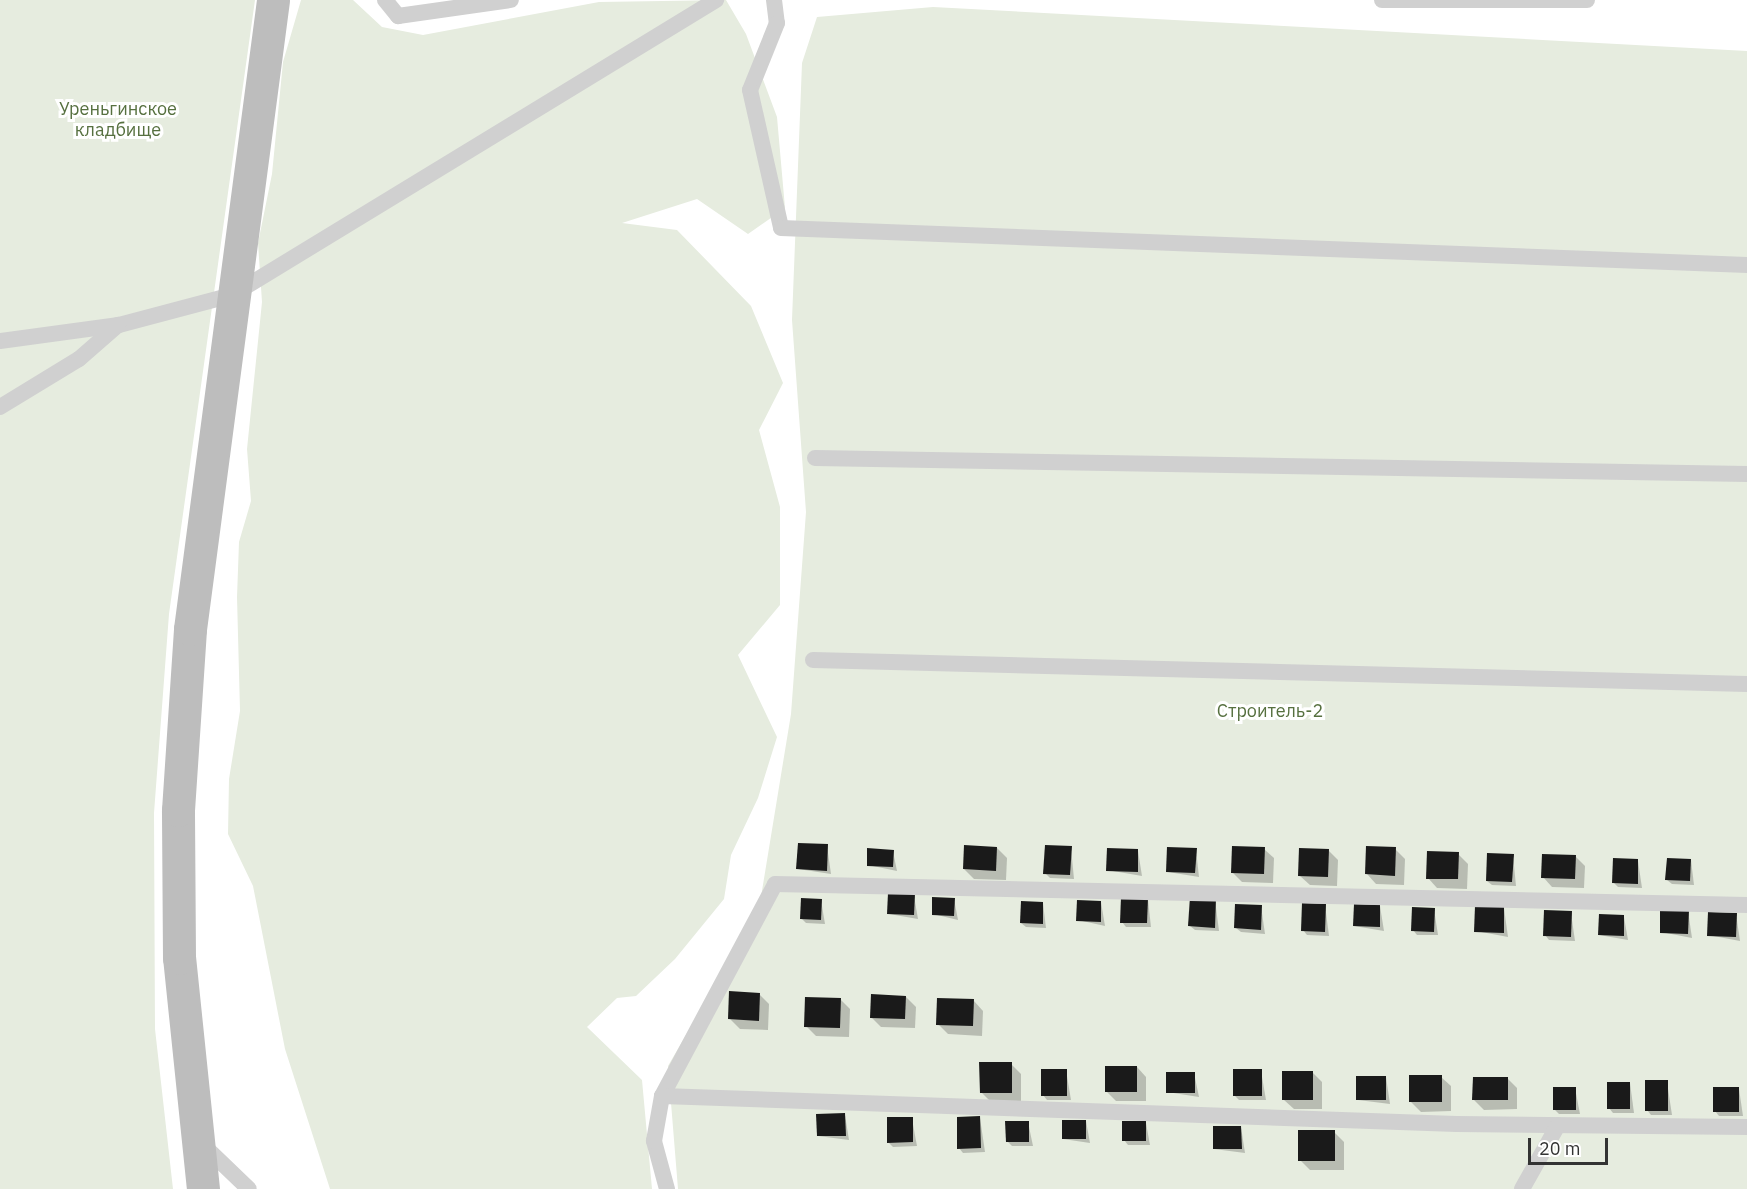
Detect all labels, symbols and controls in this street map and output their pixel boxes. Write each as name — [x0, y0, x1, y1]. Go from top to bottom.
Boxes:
park label: Уреньгинское кладбище — [59, 99, 177, 142]
park label: Строитель-2 — [1217, 700, 1323, 722]
scale bar — [1531, 1126, 1610, 1164]
text: 20 m — [1539, 1137, 1581, 1160]

